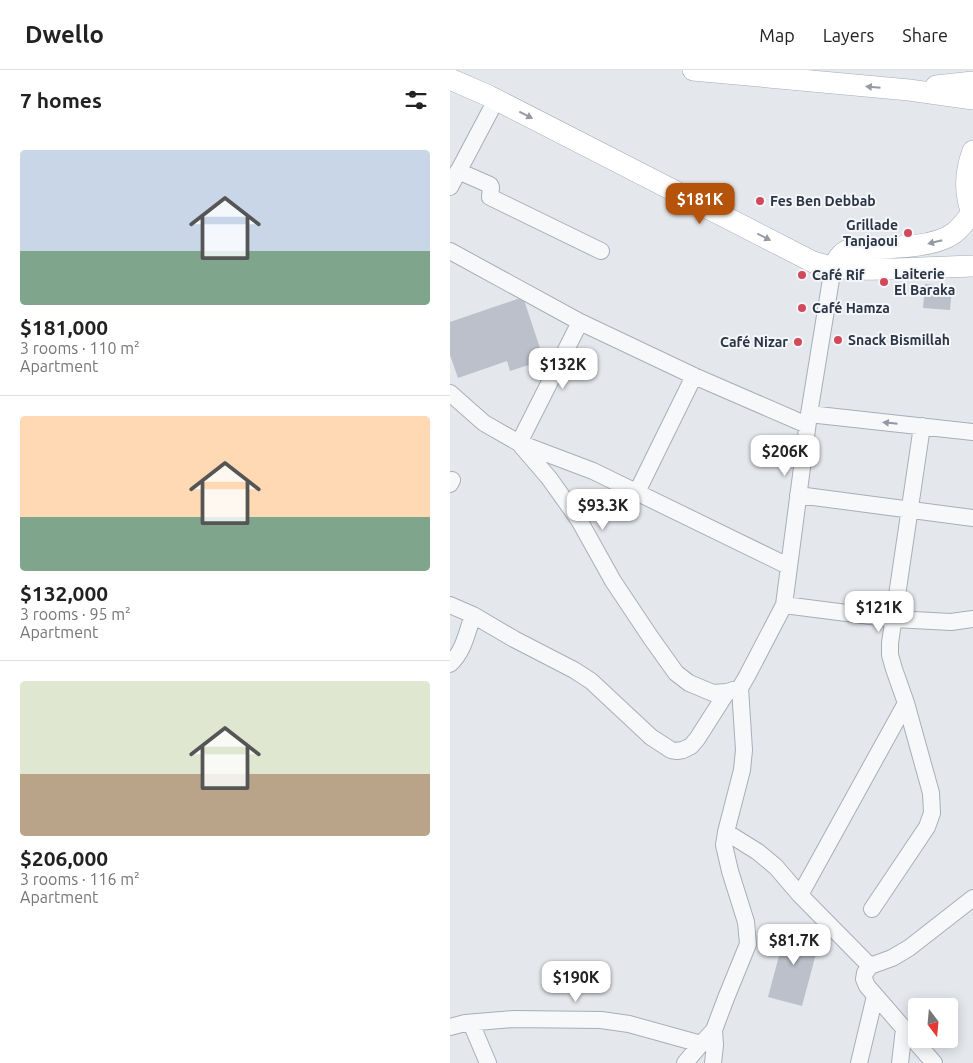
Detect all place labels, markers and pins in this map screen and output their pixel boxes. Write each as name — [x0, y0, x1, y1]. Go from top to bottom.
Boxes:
pin: $181K — [665, 182, 735, 225]
place label: Fes Ben Debbab — [770, 193, 876, 209]
marker: Fes Ben Debbab — [754, 195, 766, 207]
place label: Grillade Tanjaoui — [843, 217, 898, 249]
marker: Grillade Tanjaoui — [902, 227, 914, 239]
place label: Laiterie El Baraka — [894, 266, 955, 298]
place label: Café Rif — [812, 267, 865, 283]
marker: Café Rif — [796, 269, 808, 281]
marker: Laiterie El Baraka — [878, 276, 890, 288]
place label: Café Hamza — [812, 300, 890, 316]
marker: Café Hamza — [796, 302, 808, 314]
place label: Snack Bismillah — [848, 332, 950, 348]
place label: Café Nizar — [720, 334, 788, 350]
marker: Snack Bismillah — [832, 334, 844, 346]
marker: Café Nizar — [792, 336, 804, 348]
pin: $132K — [528, 348, 598, 390]
pin: $206K — [750, 434, 820, 477]
pin: $93.3K — [562, 488, 644, 531]
pin: $121K — [844, 590, 914, 633]
pin: $81.7K — [753, 924, 835, 966]
pin: $190K — [541, 960, 611, 1003]

